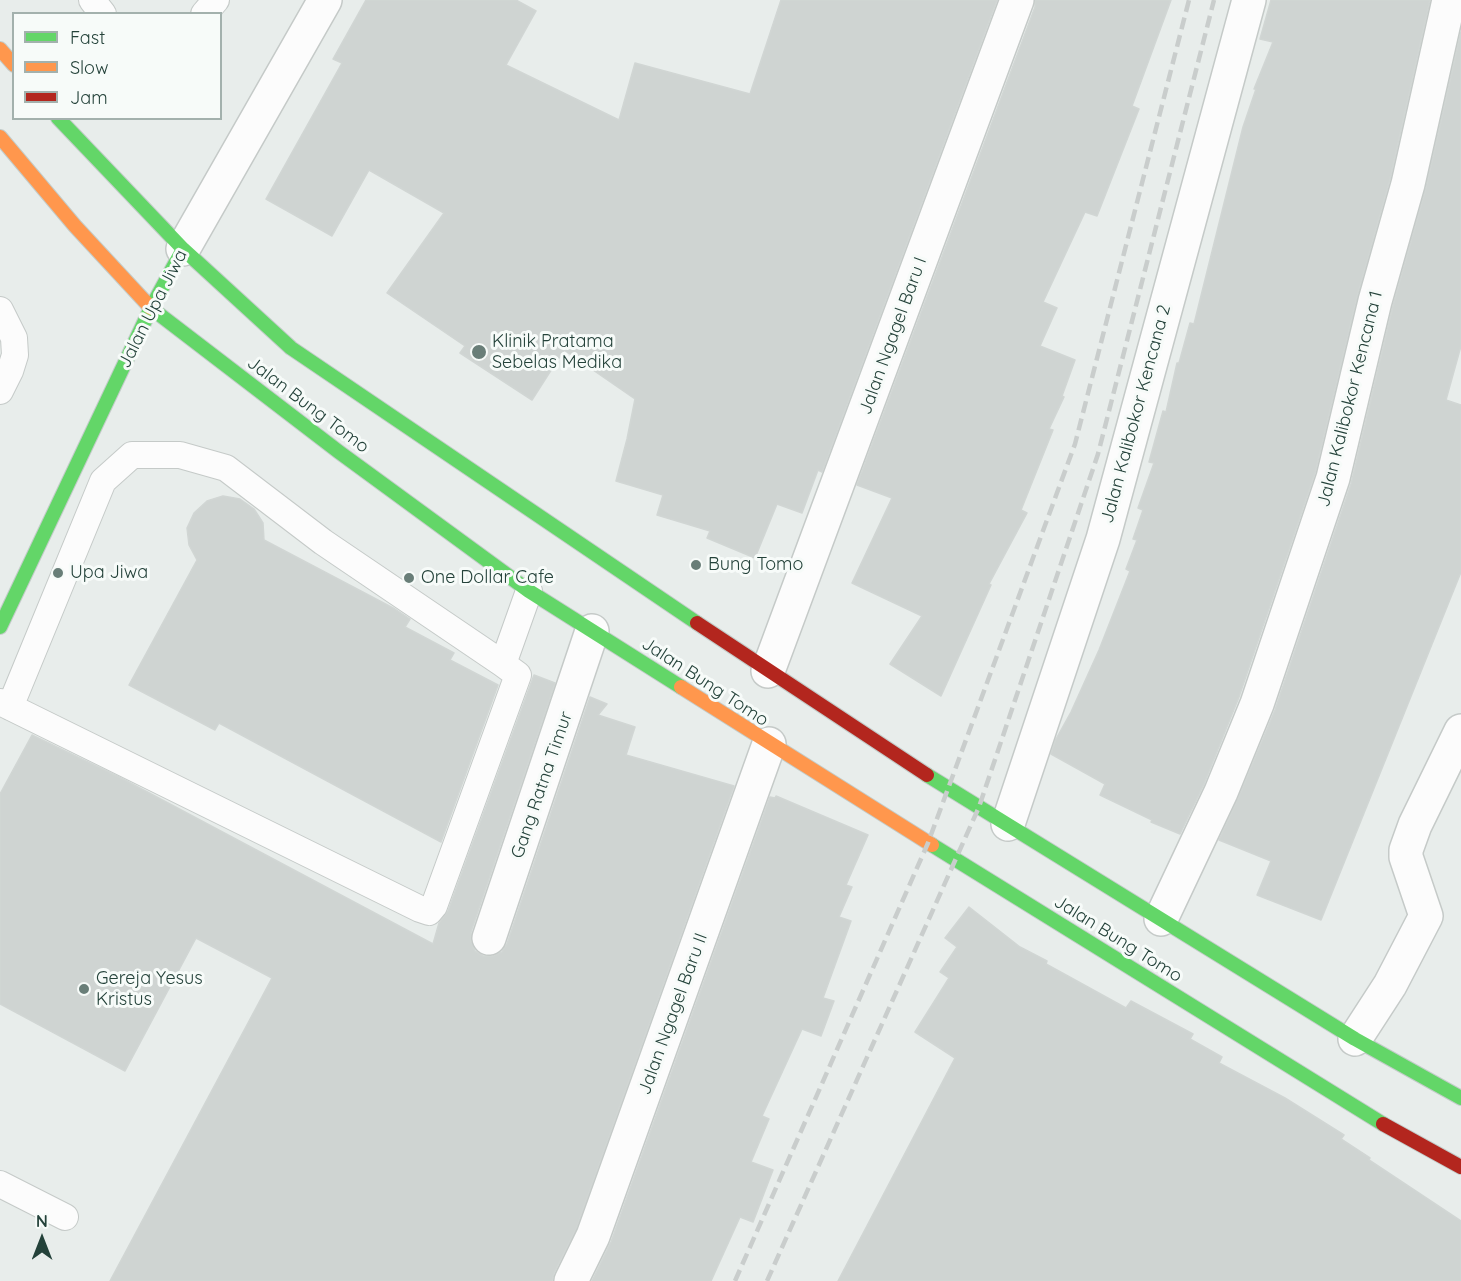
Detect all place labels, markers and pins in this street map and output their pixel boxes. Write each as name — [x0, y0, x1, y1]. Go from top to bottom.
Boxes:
place label: Klinik Pratama Sebelas Medika — [492, 331, 622, 374]
marker: Klinik Pratama Sebelas Medika — [470, 343, 488, 361]
place label: Bung Tomo — [708, 554, 803, 576]
marker: Bung Tomo — [689, 558, 703, 572]
place label: Upa Jiwa — [70, 562, 148, 584]
marker: Upa Jiwa — [51, 566, 65, 580]
place label: One Dollar Cafe — [421, 567, 554, 589]
marker: One Dollar Cafe — [402, 571, 416, 585]
place label: Gereja Yesus Kristus — [96, 968, 203, 1010]
marker: Gereja Yesus Kristus — [77, 982, 91, 996]

